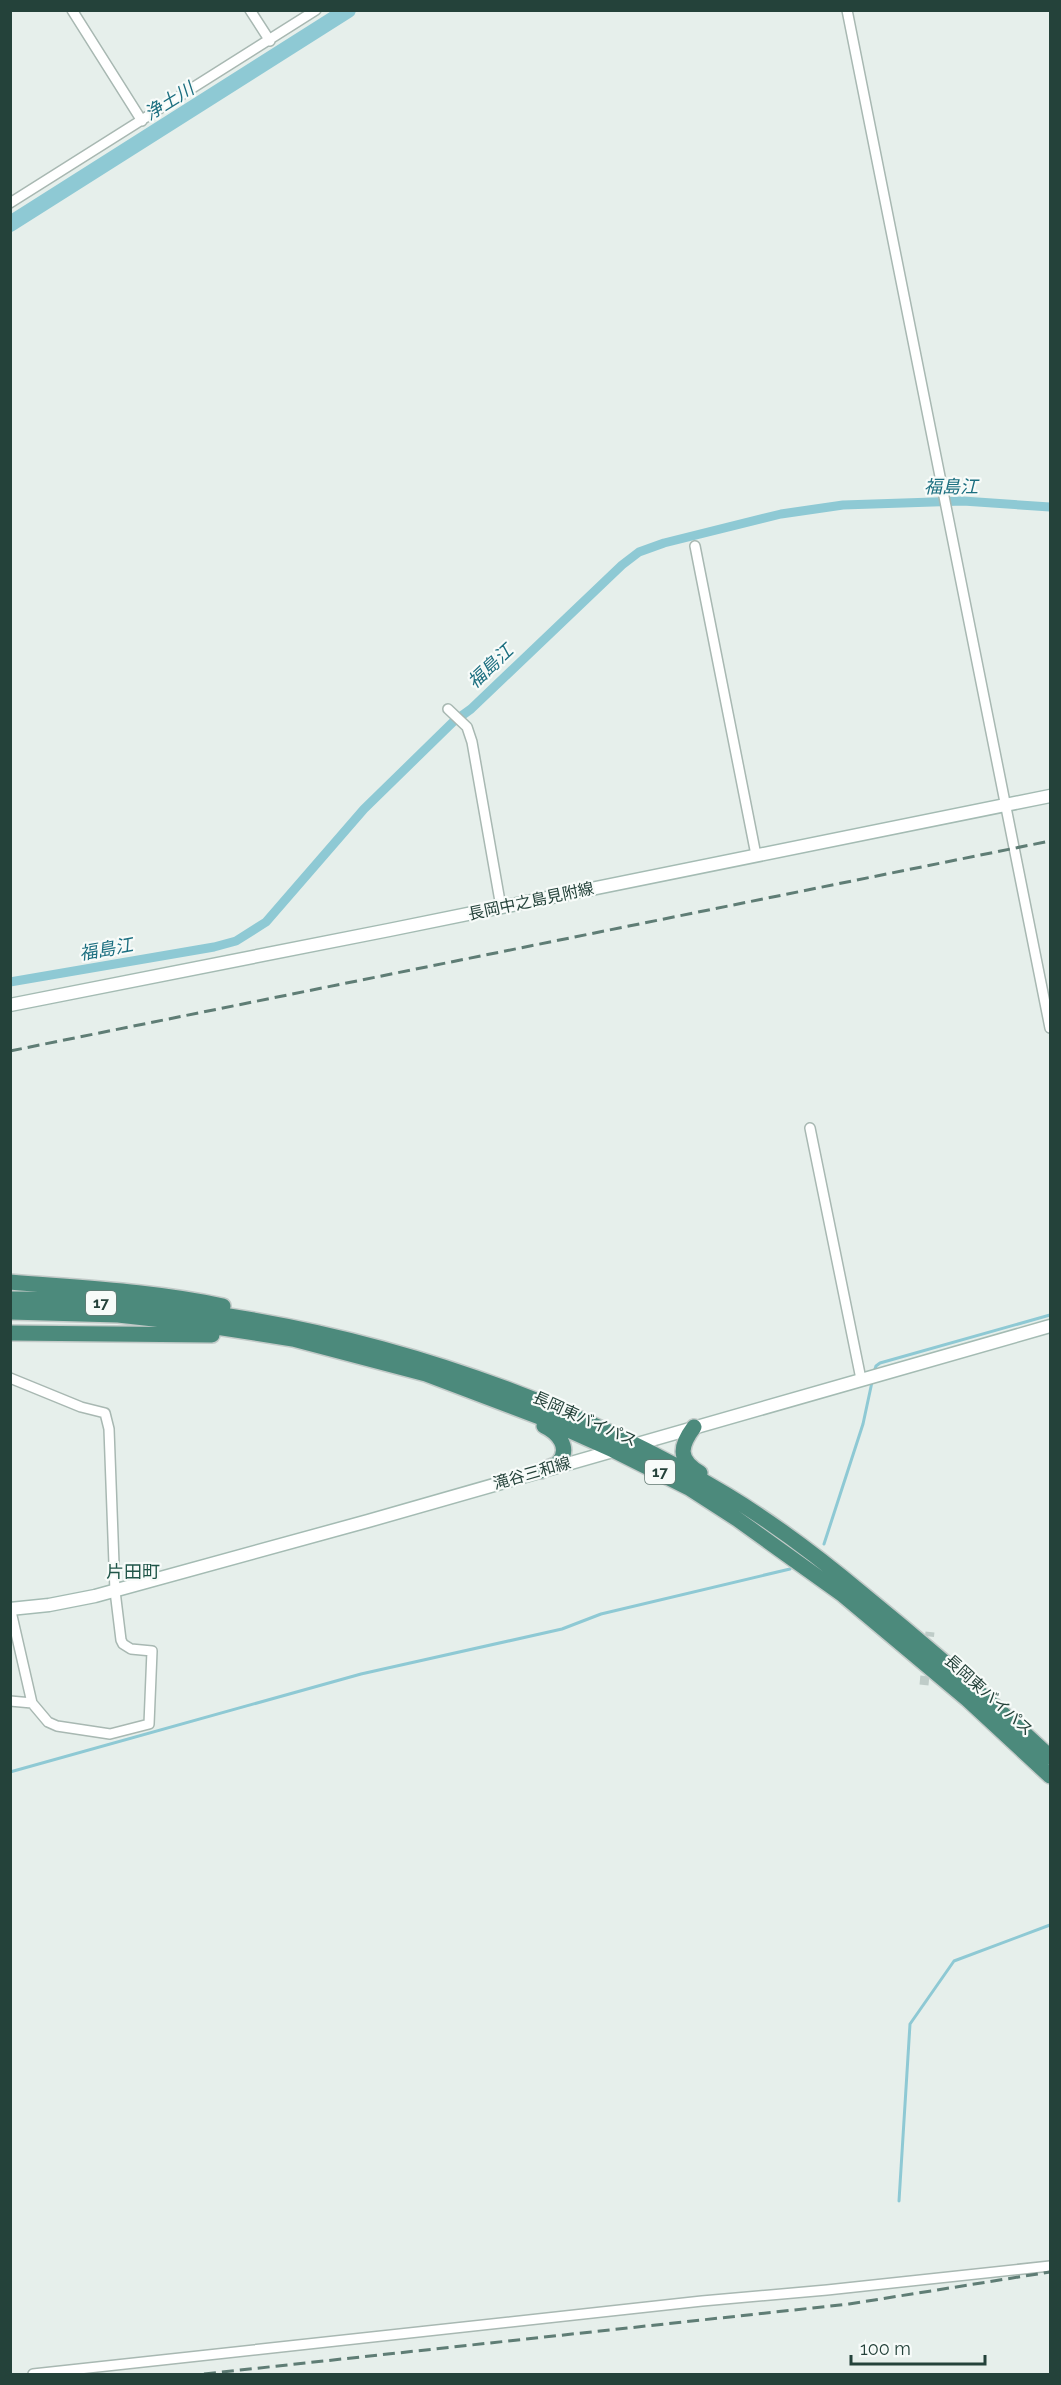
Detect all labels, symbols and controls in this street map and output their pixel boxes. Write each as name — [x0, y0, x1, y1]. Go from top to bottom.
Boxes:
water label: 浄土川 — [141, 77, 199, 124]
water label: 福島江 — [924, 476, 980, 497]
water label: 福島江 — [463, 639, 518, 692]
street label: 長岡中之島見附線 — [466, 878, 596, 924]
water label: 福島江 — [78, 934, 136, 964]
road number: 17 — [86, 1291, 116, 1315]
street label: 長岡東バイパス — [530, 1388, 640, 1450]
street label: 滝谷三和線 — [491, 1453, 573, 1493]
road number: 17 — [645, 1460, 675, 1484]
district label: 片田町 — [106, 1561, 160, 1582]
street label: 長岡東バイパス — [941, 1651, 1037, 1739]
scale bar — [851, 2328, 984, 2366]
text: 100 m — [860, 2338, 911, 2359]

